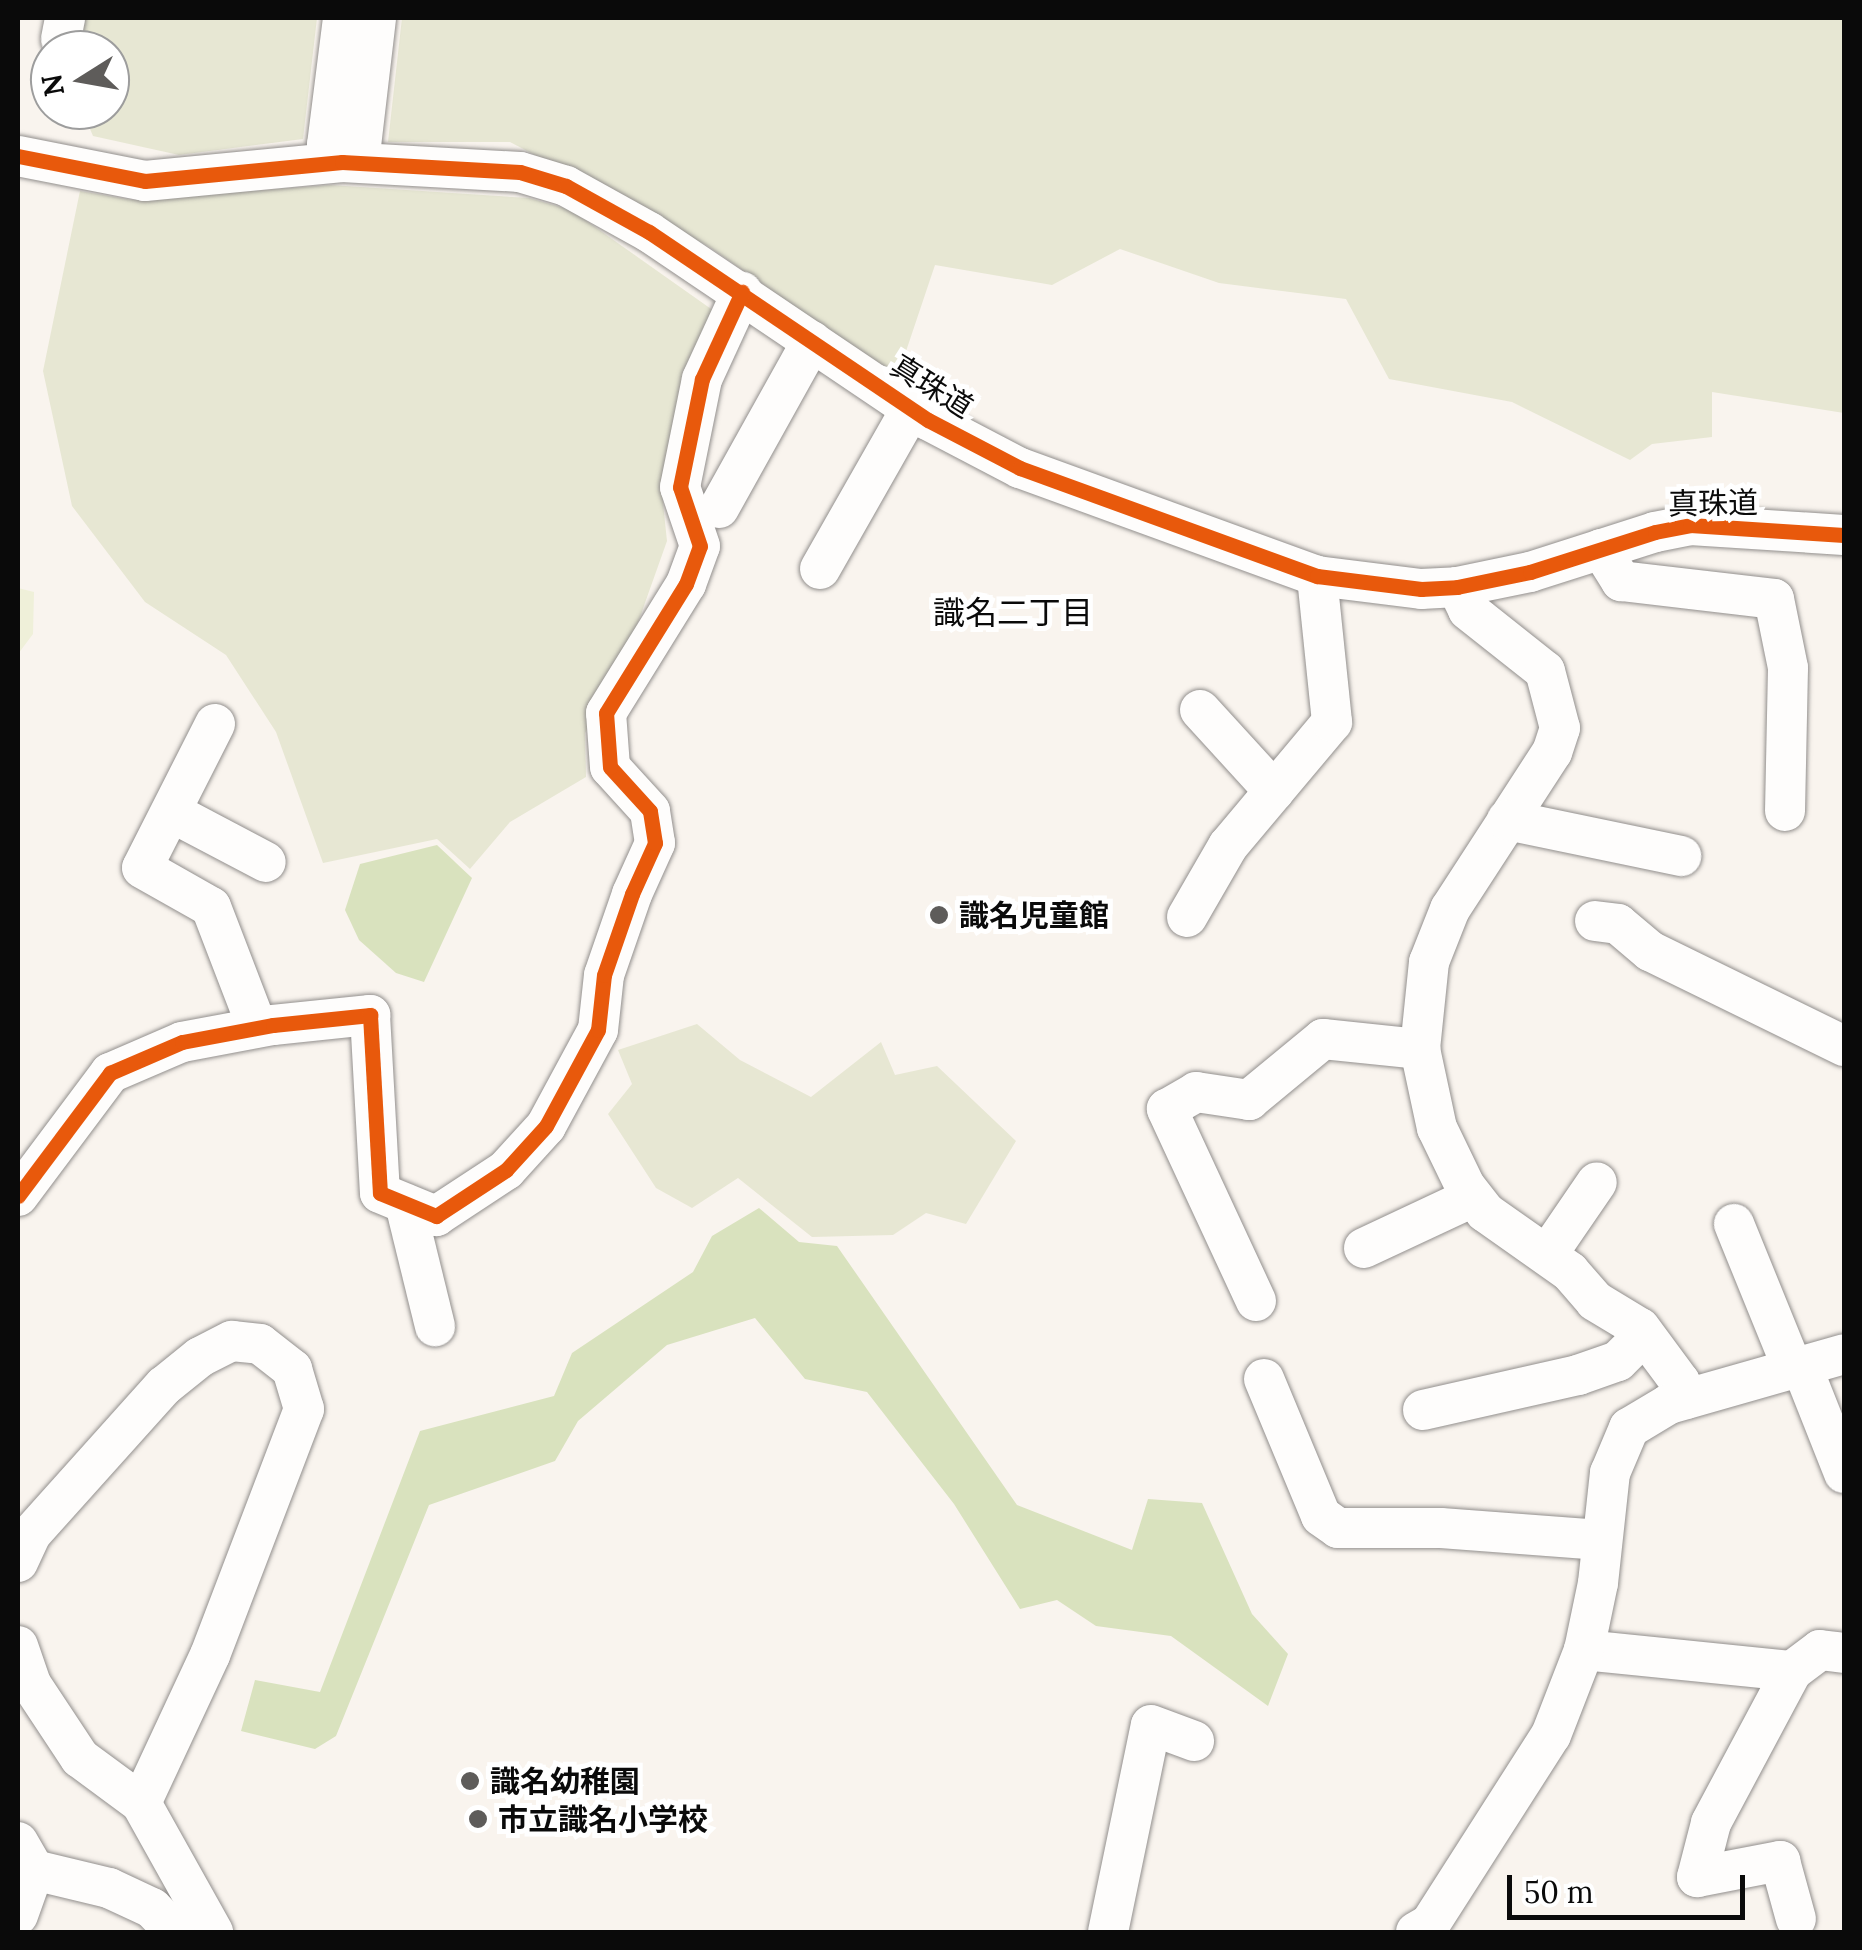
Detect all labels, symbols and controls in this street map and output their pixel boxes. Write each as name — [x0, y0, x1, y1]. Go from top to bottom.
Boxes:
north arrow — [30, 30, 130, 130]
text: N — [33, 71, 72, 99]
street label: 真珠道 — [884, 347, 980, 425]
street label: 真珠道 — [1668, 484, 1758, 522]
district label: 識名二丁目 — [933, 594, 1093, 632]
place label: 識名児童館 — [959, 897, 1109, 933]
marker: 識名児童館 — [928, 904, 950, 926]
place label: 識名幼稚園 — [490, 1763, 640, 1799]
marker: 識名幼稚園 — [459, 1770, 481, 1792]
place label: 市立識名小学校 — [498, 1801, 708, 1837]
marker: 市立識名小学校 — [467, 1808, 489, 1830]
scale bar — [1512, 1855, 1750, 1917]
text: 50 m — [1524, 1873, 1594, 1911]

